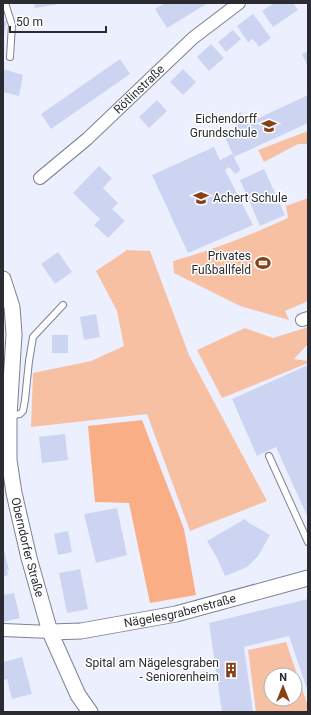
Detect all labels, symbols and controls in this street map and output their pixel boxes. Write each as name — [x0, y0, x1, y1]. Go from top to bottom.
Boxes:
scale bar — [10, 8, 106, 34]
text: 50 m — [16, 15, 43, 29]
street label: Rötlinstraße — [111, 62, 167, 117]
place label: Eichendorff Grundschule — [190, 112, 258, 140]
school or university icon: Eichendorff Grundschule — [260, 117, 278, 135]
school or university icon: Achert Schule — [192, 189, 210, 207]
place label: Achert Schule — [213, 191, 287, 205]
place label: Privates Fußballfeld — [192, 249, 251, 277]
sports icon: Privates Fußballfeld — [254, 254, 272, 272]
street label: Oberndorfer Straße — [8, 496, 47, 599]
street label: Nägelesgrabenstraße — [123, 591, 237, 630]
place label: Spital am Nägelesgraben - Seniorenheim — [85, 656, 219, 684]
building icon: Spital am Nägelesgraben - Seniorenheim — [222, 661, 240, 679]
north arrow — [263, 667, 303, 707]
text: N — [279, 671, 287, 684]

